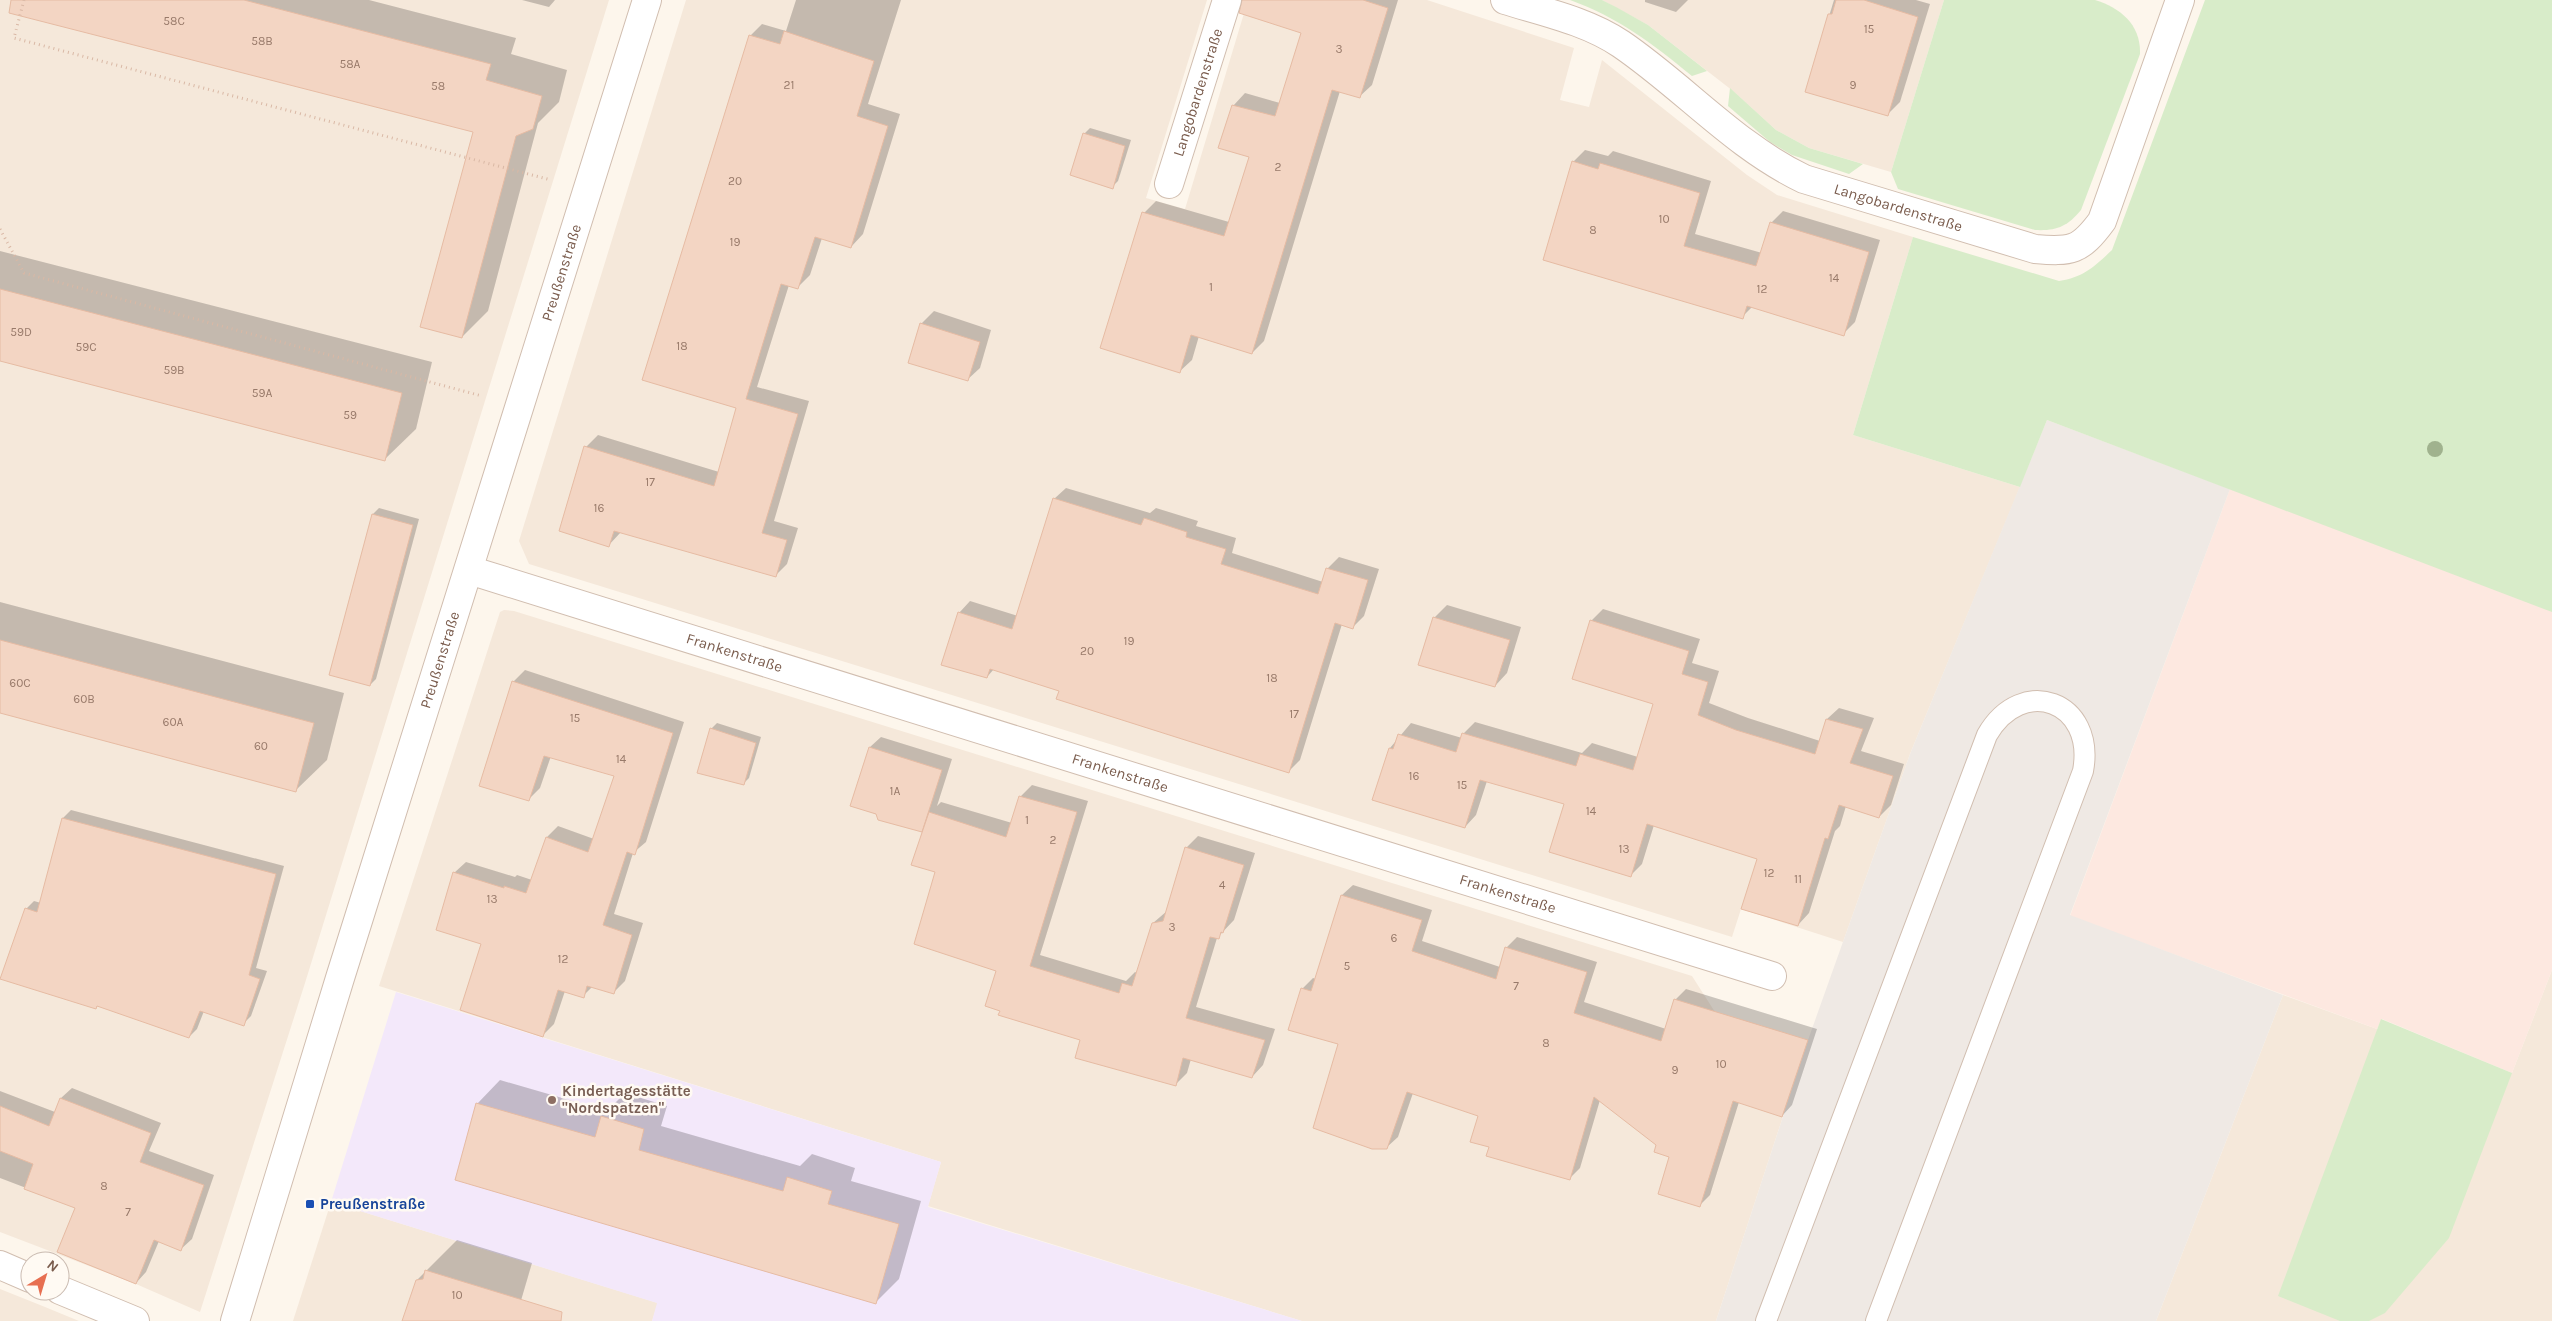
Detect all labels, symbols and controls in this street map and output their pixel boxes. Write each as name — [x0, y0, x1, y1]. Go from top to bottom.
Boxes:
house number: 58C — [163, 14, 185, 28]
house number: 15 — [1864, 22, 1875, 36]
street label: Langobardenstraße — [1169, 26, 1226, 159]
house number: 58B — [251, 34, 273, 48]
house number: 3 — [1335, 42, 1343, 56]
house number: 58A — [339, 57, 361, 71]
house number: 21 — [784, 78, 794, 92]
house number: 9 — [1850, 78, 1857, 92]
house number: 58 — [431, 79, 445, 93]
house number: 2 — [1275, 160, 1282, 174]
house number: 20 — [728, 174, 742, 188]
street label: Langobardenstraße — [1832, 180, 1965, 236]
house number: 10 — [1658, 212, 1670, 226]
street label: Preußenstraße — [538, 222, 585, 323]
house number: 8 — [1589, 223, 1597, 237]
house number: 19 — [730, 235, 740, 249]
house number: 14 — [1829, 271, 1840, 285]
house number: 1 — [1209, 280, 1213, 294]
house number: 12 — [1757, 282, 1768, 296]
house number: 59D — [10, 325, 32, 339]
house number: 18 — [676, 339, 688, 353]
house number: 59C — [75, 340, 97, 354]
house number: 59B — [163, 363, 185, 377]
house number: 59A — [252, 386, 272, 400]
house number: 59 — [343, 408, 357, 422]
house number: 17 — [645, 475, 655, 489]
house number: 16 — [594, 501, 605, 515]
street label: Preußenstraße — [416, 609, 463, 711]
street label: Frankenstraße — [684, 629, 785, 676]
house number: 19 — [1124, 634, 1134, 648]
house number: 20 — [1080, 644, 1094, 658]
house number: 18 — [1266, 671, 1278, 685]
house number: 60C — [9, 676, 31, 690]
house number: 60B — [73, 692, 95, 706]
house number: 17 — [1289, 707, 1299, 721]
house number: 15 — [570, 711, 581, 725]
house number: 60A — [163, 715, 184, 729]
house number: 60 — [254, 739, 268, 753]
street label: Frankenstraße — [1070, 749, 1171, 796]
house number: 14 — [616, 752, 627, 766]
house number: 16 — [1409, 769, 1420, 783]
house number: 15 — [1457, 778, 1468, 792]
house number: 1A — [890, 784, 901, 798]
house number: 14 — [1586, 804, 1597, 818]
house number: 1 — [1025, 813, 1029, 827]
house number: 2 — [1050, 833, 1057, 847]
house number: 13 — [1618, 842, 1630, 856]
house number: 12 — [1764, 866, 1775, 880]
street label: Frankenstraße — [1457, 870, 1558, 917]
house number: 11 — [1794, 872, 1802, 886]
house number: 4 — [1219, 878, 1226, 892]
house number: 13 — [486, 892, 498, 906]
house number: 3 — [1168, 920, 1176, 934]
house number: 6 — [1391, 931, 1398, 945]
house number: 12 — [558, 952, 569, 966]
house number: 5 — [1344, 959, 1351, 973]
house number: 7 — [1513, 979, 1519, 993]
house number: 8 — [1542, 1036, 1550, 1050]
house number: 10 — [1715, 1057, 1727, 1071]
house number: 9 — [1672, 1063, 1679, 1077]
place label: Kindertagesstätte "Nordspatzen" — [562, 1082, 691, 1117]
marker: Kindertagesstätte "Nordspatzen" — [546, 1094, 558, 1106]
house number: 8 — [100, 1179, 108, 1193]
place label: Preußenstraße — [320, 1195, 425, 1213]
marker: Preußenstraße — [304, 1198, 316, 1210]
house number: 7 — [125, 1205, 131, 1219]
north arrow — [20, 1251, 70, 1301]
text: N — [44, 1256, 62, 1276]
house number: 10 — [451, 1288, 463, 1302]

